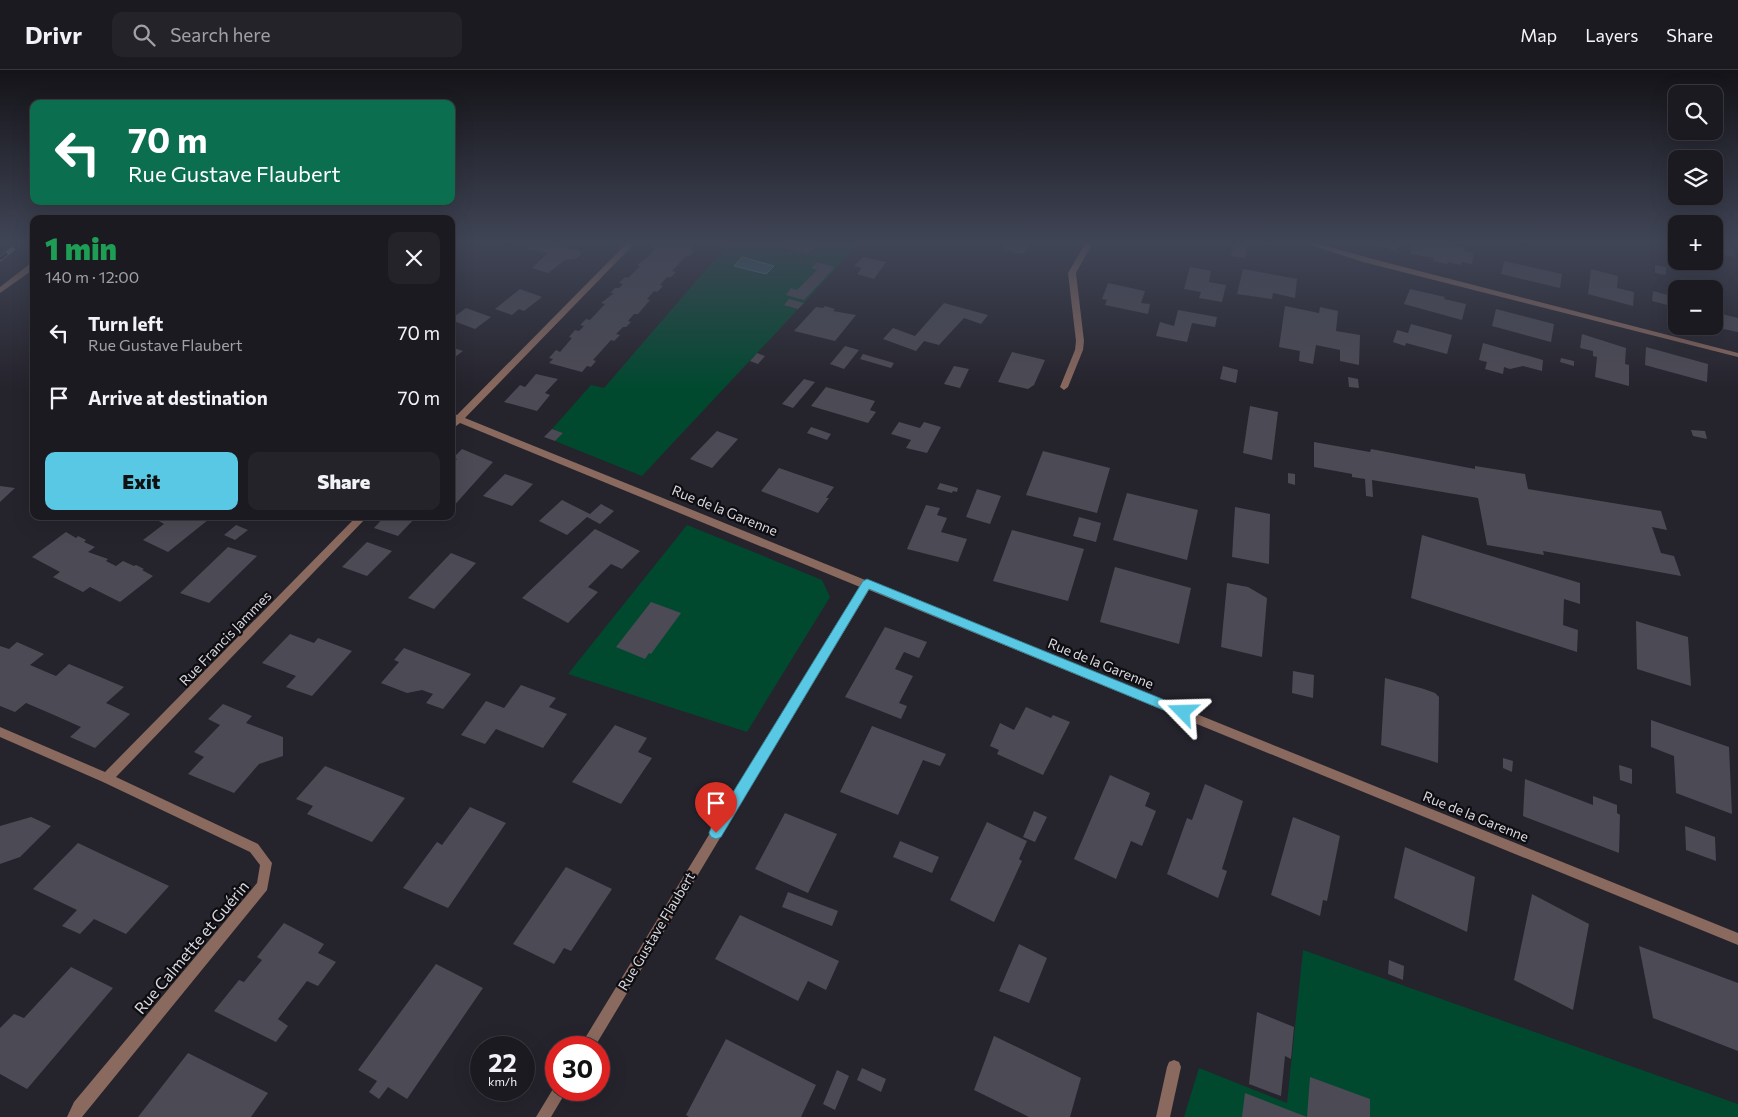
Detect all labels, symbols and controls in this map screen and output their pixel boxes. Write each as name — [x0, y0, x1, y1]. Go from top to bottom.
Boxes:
search box — [112, 12, 462, 57]
text: Drivr — [25, 20, 82, 49]
icon: search — [130, 21, 158, 49]
text: Search here — [170, 23, 271, 46]
text: Map — [1520, 24, 1557, 46]
text: Layers — [1585, 24, 1638, 46]
text: Share — [1666, 24, 1713, 46]
map controls — [1668, 85, 1723, 335]
button: search — [1668, 85, 1723, 140]
text: 70 m — [128, 117, 208, 160]
icon: left — [45, 120, 110, 185]
button: layers — [1668, 150, 1723, 205]
text: Rue Gustave Flaubert — [128, 160, 341, 187]
button: + — [1668, 215, 1723, 270]
text: 1 min — [45, 229, 117, 266]
button: close — [388, 232, 440, 284]
text: 140 m · 12:00 — [45, 267, 139, 286]
button: − — [1668, 280, 1723, 335]
text: Turn left — [88, 312, 163, 335]
icon: left — [45, 319, 73, 347]
text: 70 m — [397, 321, 440, 344]
text: Rue Gustave Flaubert — [88, 335, 243, 354]
icon: arrive — [45, 384, 73, 412]
text: Arrive at destination — [88, 386, 268, 409]
text: 70 m — [397, 386, 440, 409]
button: Exit — [45, 452, 238, 510]
button: Share — [248, 452, 440, 510]
street label: Rue de la Garenne — [670, 481, 780, 539]
street label: Rue Francis Jammes — [175, 587, 275, 689]
street label: Rue de la Garenne — [1046, 634, 1156, 692]
position arrow — [1156, 685, 1208, 737]
pin — [695, 782, 737, 833]
street label: Rue de la Garenne — [1421, 787, 1531, 845]
icon: arrive — [702, 789, 730, 817]
street label: Rue Gustave Flaubert — [614, 868, 698, 993]
street label: Rue Calmette et Guérin — [130, 877, 252, 1017]
speed limit sign: 30 — [545, 1036, 610, 1101]
text: 22 — [488, 1047, 517, 1077]
text: km/h — [488, 1074, 517, 1088]

